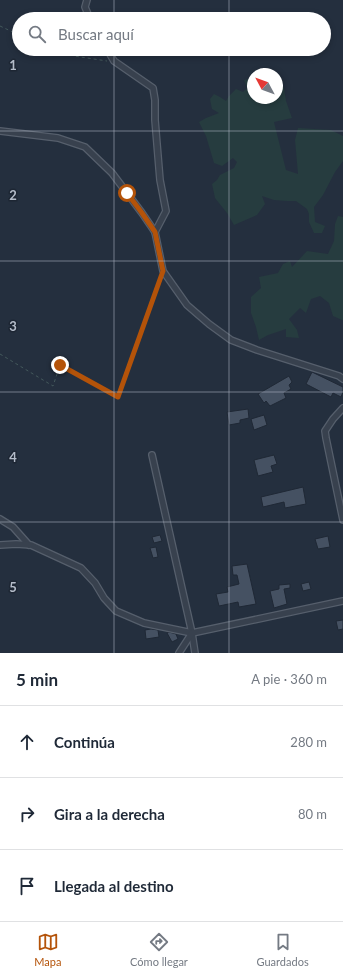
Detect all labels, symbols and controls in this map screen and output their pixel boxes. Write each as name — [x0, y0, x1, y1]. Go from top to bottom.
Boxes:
search box — [12, 12, 331, 56]
icon: search — [26, 23, 48, 45]
text: Buscar aquí — [58, 25, 134, 43]
text: 1 — [9, 57, 17, 73]
north arrow — [247, 68, 283, 104]
route start — [118, 184, 136, 202]
text: 2 — [9, 187, 17, 203]
text: 3 — [9, 318, 17, 334]
route end — [51, 356, 69, 374]
text: 4 — [9, 449, 17, 465]
text: 5 — [9, 579, 17, 595]
text: 5 min — [16, 669, 58, 690]
text: A pie · 360 m — [251, 671, 327, 687]
icon: ahead — [16, 731, 38, 753]
text: Continúa — [54, 733, 115, 751]
text: 280 m — [290, 734, 327, 750]
icon: right — [16, 803, 38, 825]
text: Gira a la derecha — [54, 805, 165, 823]
text: 80 m — [298, 806, 327, 822]
icon: arrive — [16, 875, 38, 897]
text: Llegada al destino — [54, 877, 174, 895]
tab: Mapa — [34, 931, 61, 968]
tab: Cómo llegar — [130, 931, 188, 968]
tab: Guardados — [257, 931, 309, 968]

